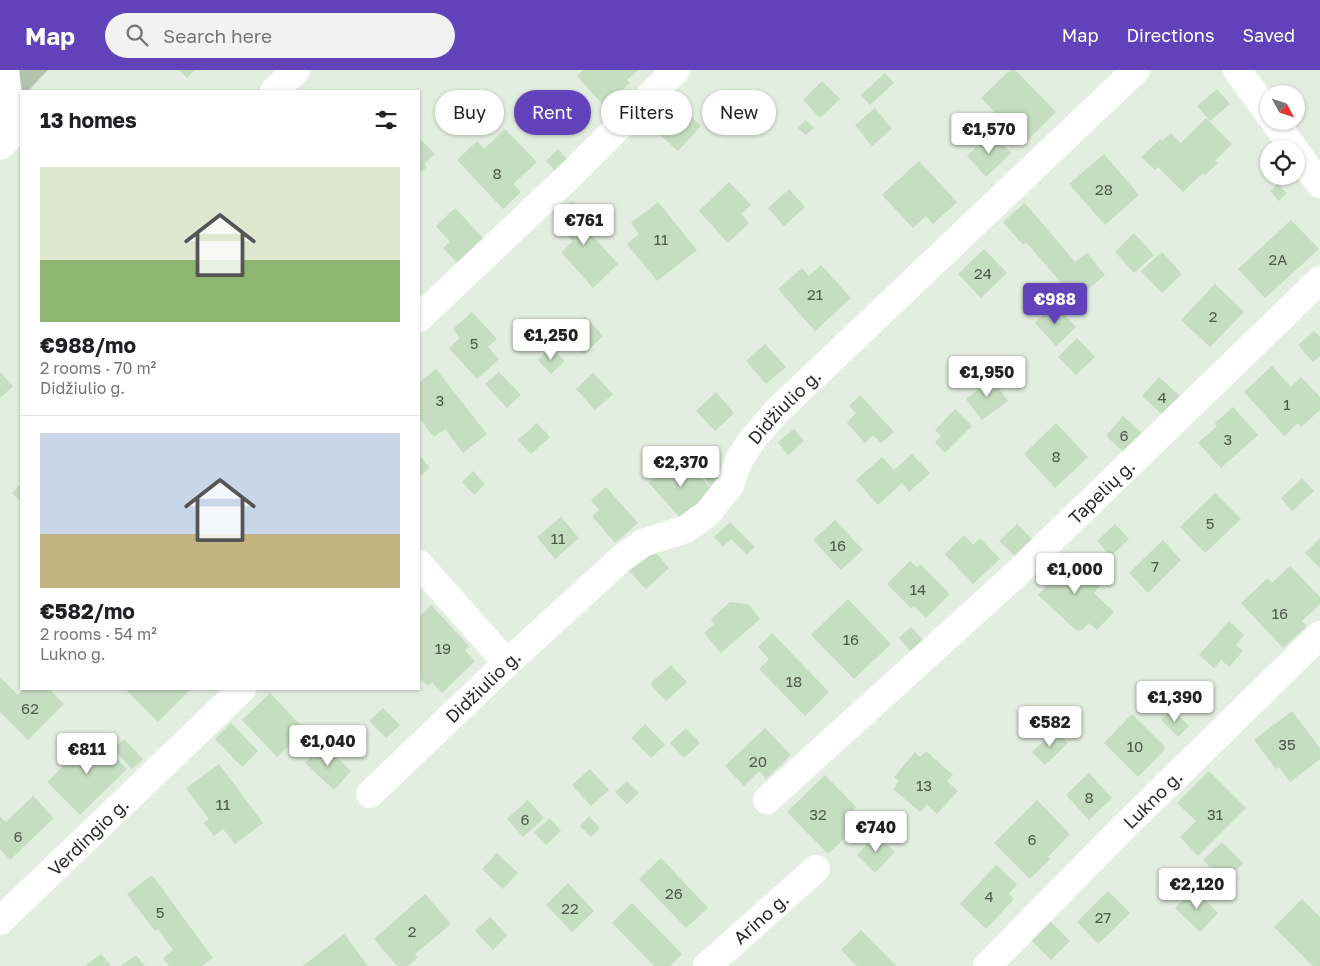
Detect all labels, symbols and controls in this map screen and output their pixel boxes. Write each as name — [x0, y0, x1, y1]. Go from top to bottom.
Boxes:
search box — [105, 13, 455, 58]
text: Map — [25, 21, 75, 50]
icon: search — [123, 21, 151, 49]
text: Search here — [163, 24, 272, 47]
text: Map — [1062, 24, 1098, 46]
text: Directions — [1126, 24, 1214, 46]
text: Saved — [1242, 24, 1295, 46]
north arrow — [1260, 85, 1305, 130]
map controls — [1260, 85, 1305, 185]
chip: Buy — [435, 90, 504, 135]
chip: Rent — [514, 90, 591, 135]
chip: Filters — [601, 90, 692, 135]
chip: New — [702, 90, 776, 135]
icon: filters — [372, 106, 400, 134]
text: 13 homes — [40, 107, 137, 133]
pin: €1,570 — [948, 112, 1030, 155]
text: €1,570 — [962, 119, 1016, 139]
button: locate — [1260, 140, 1305, 185]
house number: 8 — [492, 164, 502, 182]
house number: 28 — [1095, 180, 1113, 198]
icon: home — [175, 200, 265, 290]
pin: €761 — [554, 204, 614, 246]
text: €761 — [565, 210, 603, 230]
house number: 11 — [654, 230, 668, 248]
house number: 2A — [1269, 250, 1287, 268]
house number: 24 — [974, 264, 992, 282]
pin: €988 — [1025, 282, 1085, 325]
house number: 21 — [807, 285, 823, 303]
text: €988 — [1034, 289, 1076, 309]
house number: 2 — [1209, 307, 1217, 325]
pin: €1,250 — [510, 318, 592, 361]
text: €1,250 — [524, 325, 578, 345]
text: €988/mo — [40, 332, 136, 358]
house number: 5 — [470, 334, 478, 352]
pin: €1,950 — [946, 356, 1028, 398]
text: 2 rooms · 70 m² — [40, 358, 156, 378]
text: €1,950 — [960, 362, 1014, 382]
street label: Didžiulio g. — [743, 364, 825, 448]
text: Didžiulio g. — [40, 378, 125, 398]
house number: 4 — [1157, 388, 1167, 406]
house number: 3 — [436, 391, 444, 409]
house number: 1 — [1283, 395, 1291, 413]
house number: 6 — [1119, 426, 1129, 444]
house number: 3 — [1224, 430, 1232, 448]
pin: €2,370 — [640, 446, 722, 488]
house number: 8 — [1051, 447, 1061, 465]
text: €2,370 — [653, 452, 709, 472]
street label: Tapelių g. — [1064, 454, 1139, 529]
icon: home — [175, 465, 265, 555]
house number: 5 — [1206, 514, 1214, 532]
house number: 11 — [551, 529, 565, 547]
house number: 16 — [830, 536, 846, 554]
pin: €1,000 — [1034, 552, 1116, 595]
house number: 7 — [1151, 557, 1159, 575]
text: €1,000 — [1047, 559, 1103, 579]
house number: 14 — [910, 580, 926, 598]
text: €582/mo — [40, 598, 135, 624]
house number: 16 — [1272, 604, 1288, 622]
text: 2 rooms · 54 m² — [40, 624, 157, 644]
house number: 16 — [843, 630, 859, 648]
house number: 19 — [435, 639, 451, 657]
text: Lukno g. — [40, 644, 106, 664]
street label: Didžiulio g. — [441, 645, 525, 727]
house number: 18 — [786, 672, 802, 690]
pin: €1,390 — [1134, 680, 1216, 723]
text: €1,390 — [1148, 687, 1202, 707]
house number: 62 — [21, 699, 39, 717]
pin: €582 — [1020, 706, 1080, 748]
text: €582 — [1029, 712, 1071, 732]
pin: €1,040 — [287, 724, 369, 767]
text: €1,040 — [300, 731, 356, 751]
pin: €811 — [57, 732, 117, 775]
house number: 35 — [1278, 735, 1296, 753]
house number: 10 — [1127, 737, 1143, 755]
text: €811 — [68, 739, 106, 759]
house number: 20 — [749, 752, 767, 770]
street label: Lukno g. — [1118, 765, 1187, 833]
house number: 13 — [916, 776, 932, 794]
house number: 8 — [1084, 788, 1094, 806]
street label: Verdingio g. — [43, 793, 133, 880]
house number: 11 — [216, 795, 230, 813]
house number: 32 — [809, 805, 827, 823]
house number: 31 — [1207, 805, 1223, 823]
house number: 6 — [520, 810, 530, 828]
pin: €740 — [846, 810, 906, 853]
text: €740 — [856, 817, 896, 837]
house number: 6 — [13, 827, 23, 845]
house number: 6 — [1027, 830, 1037, 848]
pin: €2,120 — [1156, 868, 1238, 910]
text: €2,120 — [1170, 874, 1224, 894]
house number: 26 — [665, 884, 683, 902]
house number: 4 — [984, 887, 994, 905]
street label: Arino g. — [729, 888, 793, 949]
house number: 22 — [561, 899, 579, 917]
house number: 5 — [156, 903, 164, 921]
house number: 27 — [1095, 908, 1111, 926]
house number: 2 — [408, 922, 416, 940]

